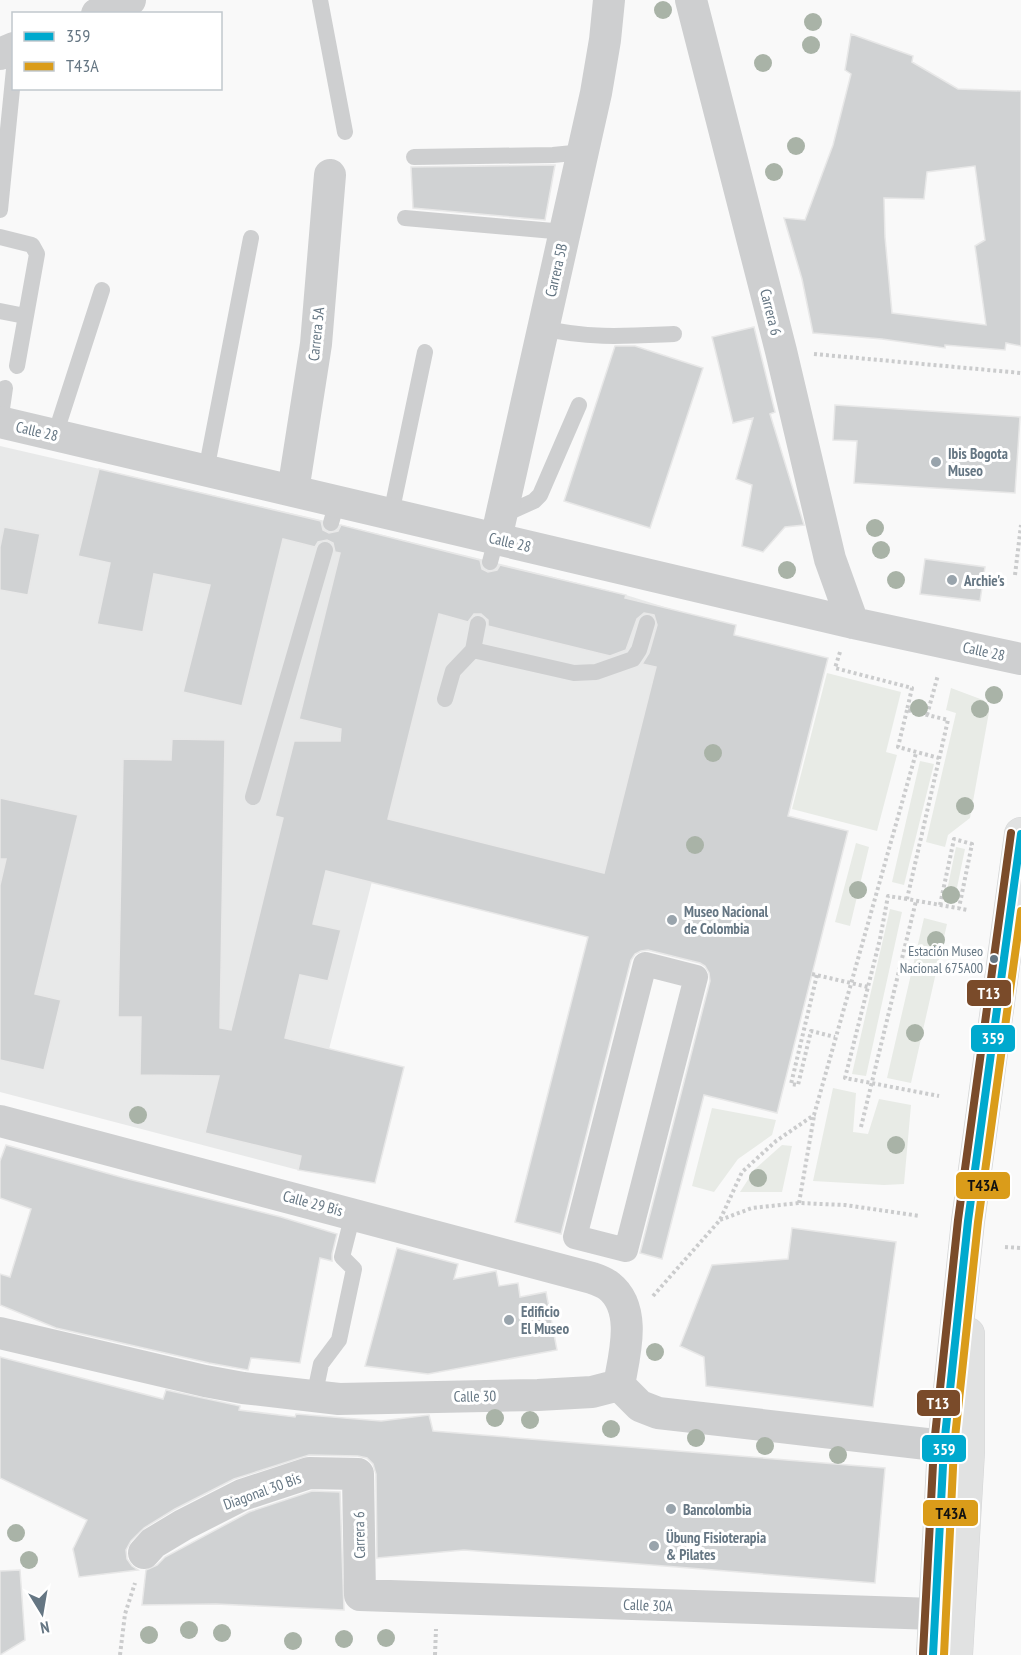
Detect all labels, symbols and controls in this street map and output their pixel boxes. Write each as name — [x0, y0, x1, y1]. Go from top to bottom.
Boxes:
legend — [12, 12, 222, 90]
text: 359 — [66, 24, 90, 47]
text: T43A — [66, 54, 99, 77]
street label: Carrera 5B — [541, 241, 571, 299]
street label: Carrera 6 — [756, 287, 786, 337]
street label: Carrera 5A — [304, 305, 328, 362]
street label: Calle 28 — [14, 417, 60, 445]
place label: Ibis Bogota Museo — [948, 444, 1008, 480]
marker: Ibis Bogota Museo — [929, 455, 943, 469]
street label: Calle 28 — [487, 528, 533, 556]
place label: Archie's — [963, 571, 1005, 590]
marker: Archie's — [945, 573, 959, 587]
street label: Calle 28 — [961, 637, 1007, 665]
place label: Museo Nacional de Colombia — [684, 902, 769, 938]
marker: Museo Nacional de Colombia — [665, 913, 679, 927]
place label: Estación Museo Nacional 675A00 — [900, 942, 983, 977]
marker: Estación Museo Nacional 675A00 — [988, 953, 1000, 965]
line badge: T13 — [966, 979, 1012, 1007]
text: T13 — [978, 983, 1000, 1003]
line badge: 359 — [970, 1024, 1016, 1053]
text: 359 — [982, 1028, 1004, 1048]
line badge: T43A — [955, 1171, 1011, 1200]
text: T43A — [968, 1175, 999, 1195]
street label: Calle 29 Bis — [281, 1186, 345, 1220]
place label: Edificio El Museo — [521, 1302, 569, 1338]
marker: Edificio El Museo — [502, 1313, 516, 1327]
street label: Calle 30 — [454, 1386, 497, 1406]
line badge: T13 — [916, 1389, 961, 1417]
text: T13 — [927, 1393, 949, 1413]
line badge: 359 — [921, 1434, 967, 1463]
text: 359 — [933, 1439, 955, 1459]
street label: Diagonal 30 Bis — [220, 1468, 304, 1514]
line badge: T43A — [922, 1499, 979, 1527]
place label: Bancolombia — [683, 1500, 752, 1519]
marker: Bancolombia — [664, 1502, 678, 1516]
text: T43A — [936, 1503, 967, 1523]
street label: Carrera 6 — [349, 1511, 369, 1559]
place label: Übung Fisioterapia & Pilates — [666, 1528, 766, 1564]
marker: Übung Fisioterapia & Pilates — [647, 1539, 661, 1553]
north arrow — [12, 1583, 72, 1643]
street label: Calle 30A — [623, 1595, 674, 1615]
text: N — [39, 1617, 51, 1638]

